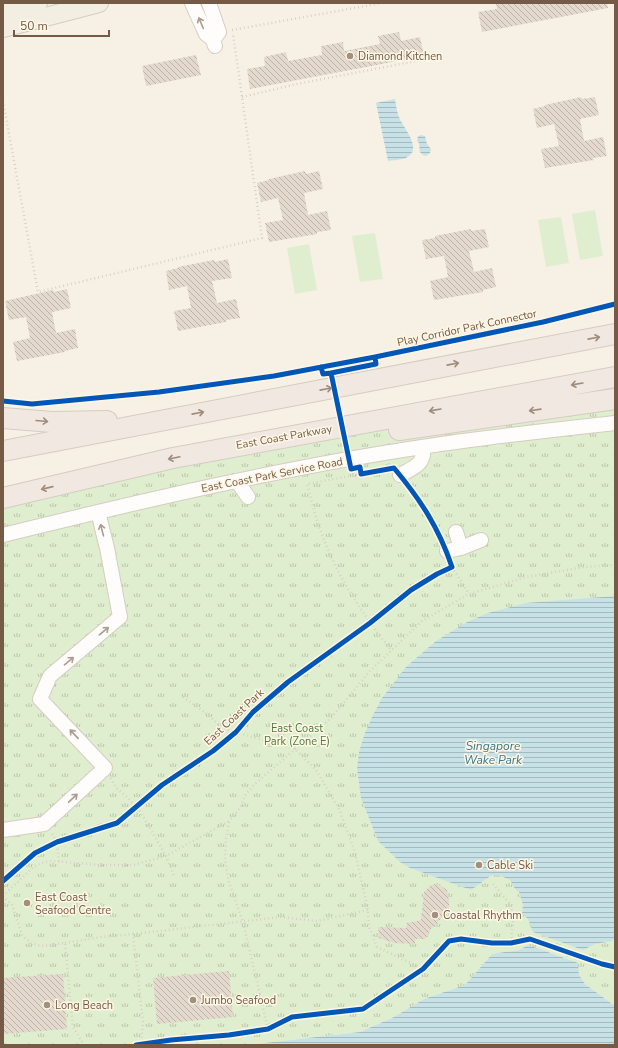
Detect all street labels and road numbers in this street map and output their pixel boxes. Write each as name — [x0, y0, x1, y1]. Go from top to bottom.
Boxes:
street label: Play Corridor Park Connector — [396, 306, 538, 350]
street label: East Coast Parkway — [235, 421, 334, 453]
street label: East Coast Park Service Road — [200, 454, 344, 496]
street label: East Coast Park — [201, 685, 268, 749]

